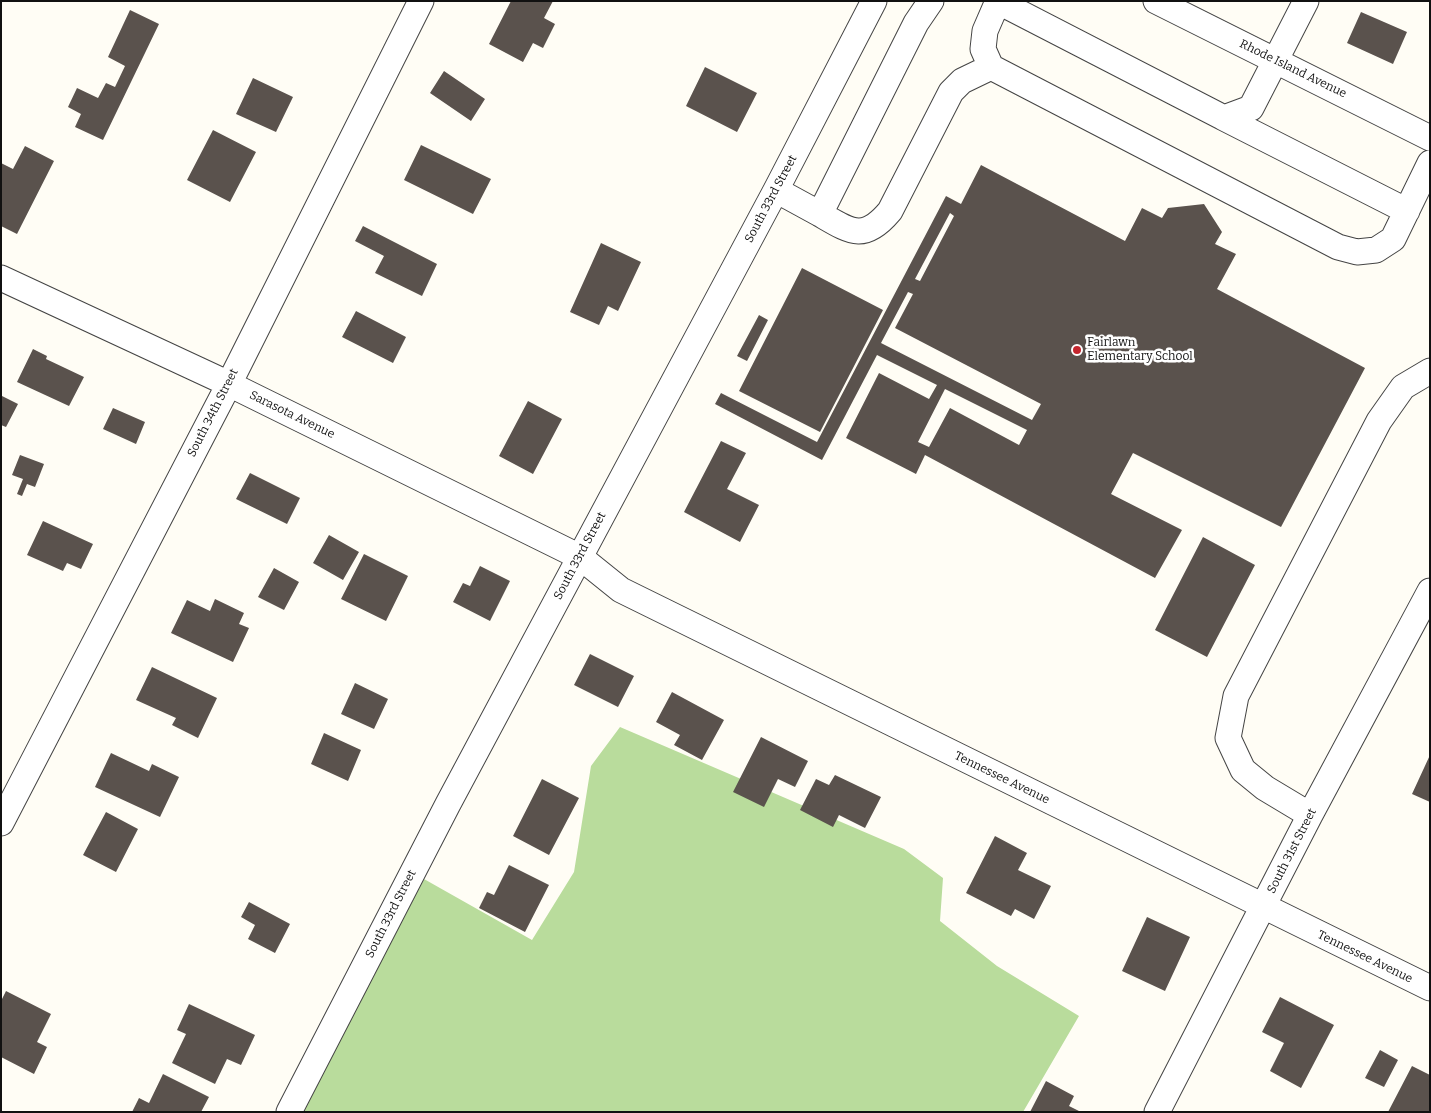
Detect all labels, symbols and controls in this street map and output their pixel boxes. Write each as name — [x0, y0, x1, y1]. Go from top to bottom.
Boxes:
street label: Rhode Island Avenue — [1237, 37, 1349, 101]
street label: South 33rd Street — [742, 153, 800, 245]
place label: Fairlawn Elementary School — [1087, 336, 1193, 364]
marker: Fairlawn Elementary School — [1071, 344, 1083, 356]
street label: South 34th Street — [185, 366, 241, 460]
street label: Sarasota Avenue — [247, 388, 337, 442]
street label: South 33rd Street — [551, 510, 609, 602]
street label: Tennessee Avenue — [952, 749, 1052, 807]
street label: South 31st Street — [1264, 806, 1320, 896]
street label: South 33rd Street — [363, 867, 419, 961]
street label: Tennessee Avenue — [1315, 928, 1415, 986]

